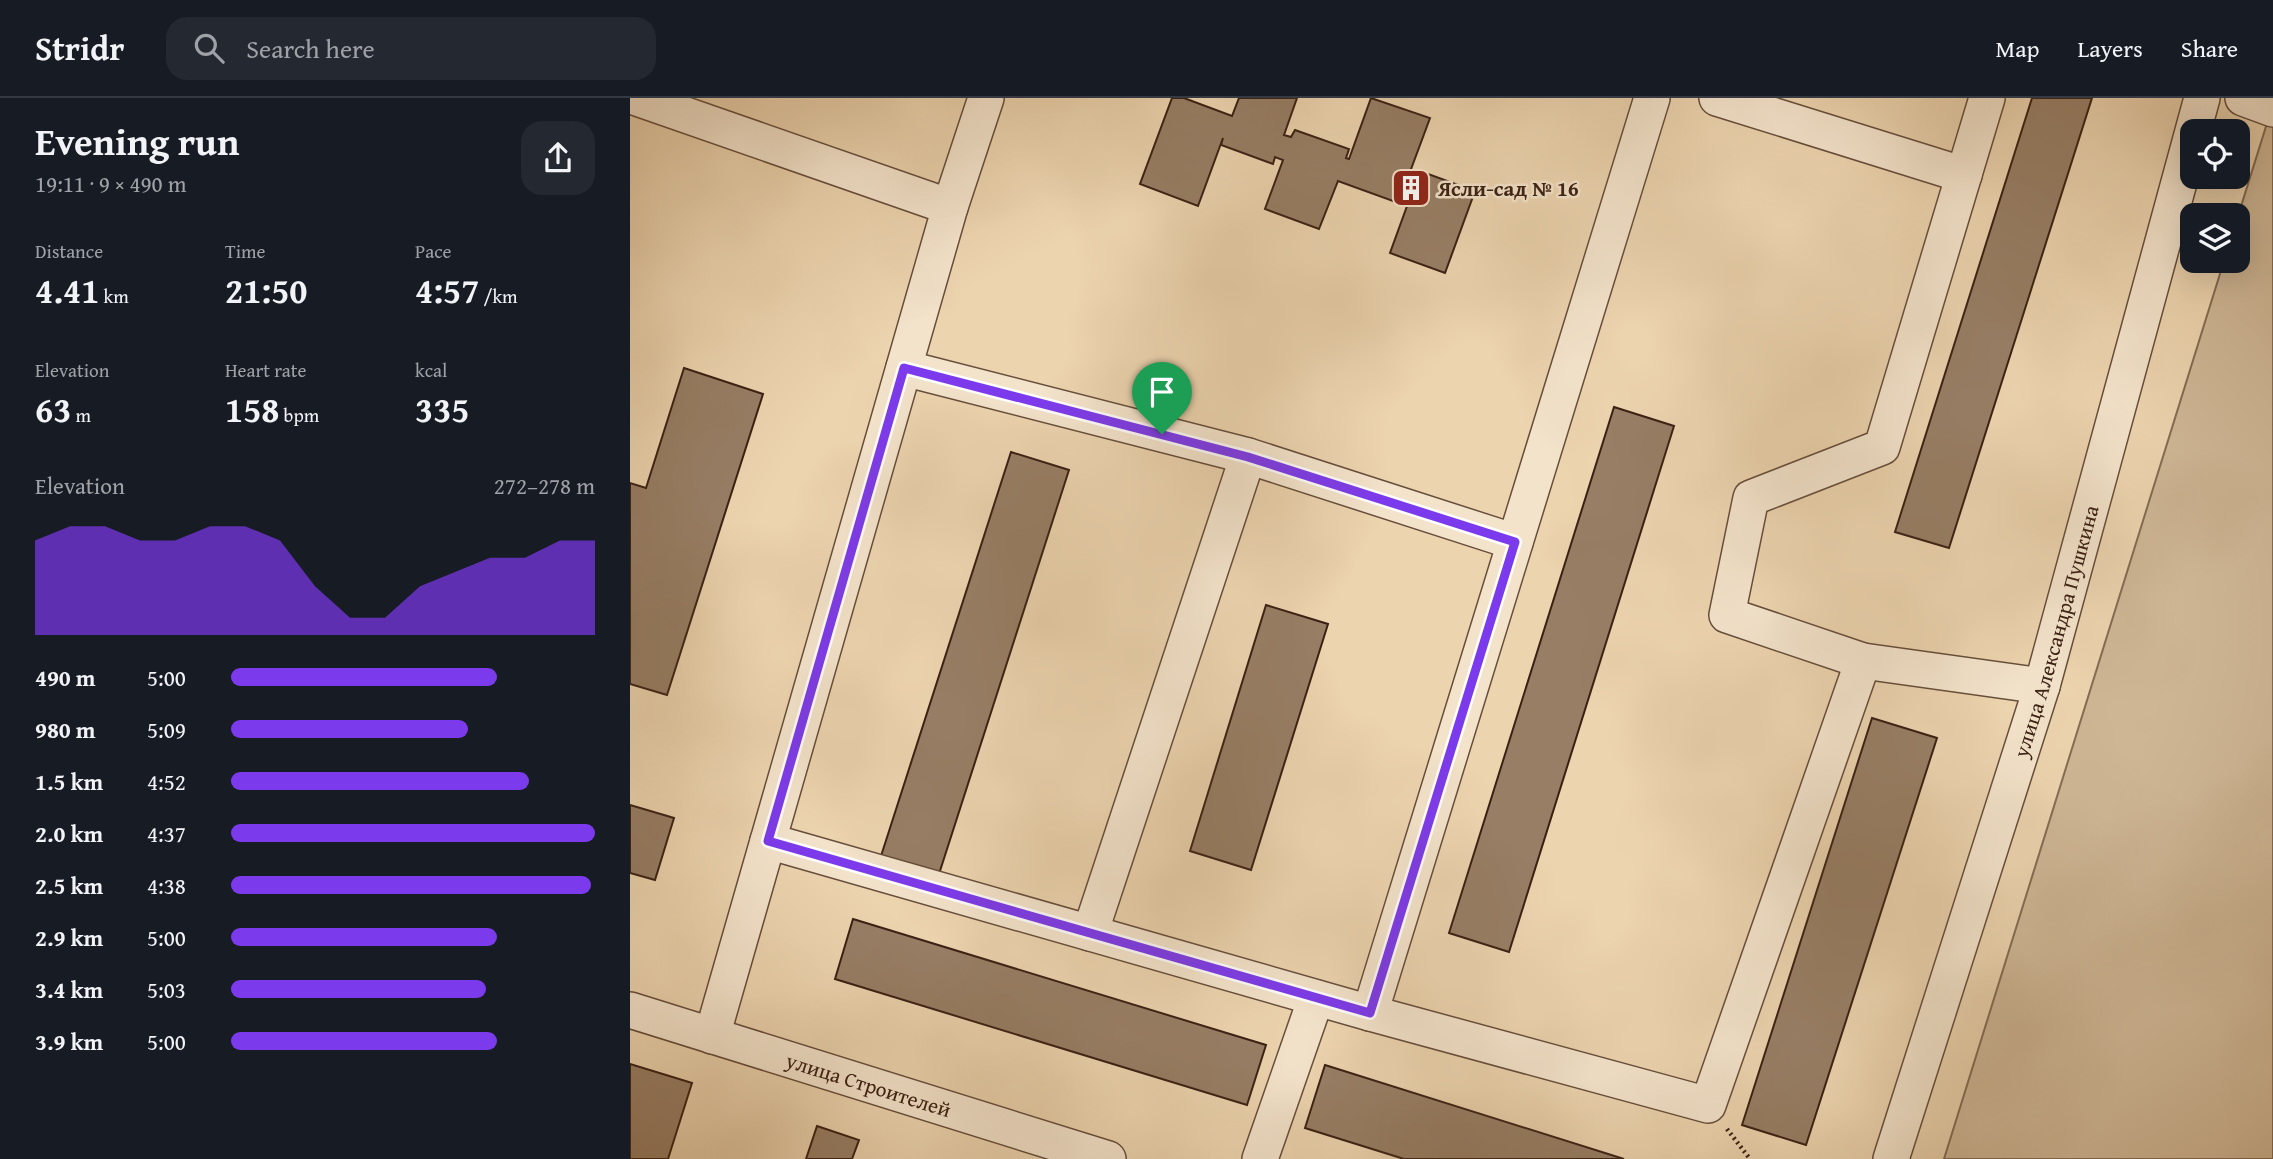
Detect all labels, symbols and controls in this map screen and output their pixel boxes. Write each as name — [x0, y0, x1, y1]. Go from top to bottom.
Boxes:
search box — [166, 17, 656, 80]
text: Stridr — [35, 24, 124, 72]
icon: search — [190, 29, 228, 67]
text: Search here — [246, 29, 375, 68]
text: Map — [1996, 31, 2039, 66]
text: Layers — [2077, 31, 2143, 66]
text: Share — [2181, 31, 2238, 66]
text: Evening run — [35, 113, 239, 169]
map controls — [2180, 119, 2250, 273]
button: locate — [2180, 119, 2250, 189]
button: share — [521, 121, 595, 195]
text: 19:11 · 9 × 490 m — [35, 167, 187, 200]
building icon: Ясли-сад № 16 — [1390, 167, 1432, 209]
place label: Ясли-сад № 16 — [1437, 173, 1579, 204]
button: layers — [2180, 203, 2250, 273]
text: Distance — [35, 237, 103, 265]
text: Time — [225, 237, 265, 265]
text: Pace — [415, 237, 452, 265]
text: 4.41 — [35, 265, 99, 316]
text: 21:50 — [225, 265, 307, 316]
text: 4:57 — [415, 265, 479, 316]
text: km — [99, 282, 129, 310]
text: /km — [479, 282, 518, 310]
text: Elevation — [35, 356, 109, 384]
text: Heart rate — [225, 356, 306, 384]
text: kcal — [415, 356, 447, 384]
pin — [1132, 362, 1192, 434]
icon: arrive — [1143, 373, 1181, 411]
text: 63 — [35, 384, 71, 435]
text: 158 — [225, 384, 279, 435]
text: 335 — [415, 384, 469, 435]
text: m — [71, 401, 91, 429]
text: bpm — [279, 401, 319, 429]
text: Elevation — [35, 469, 125, 502]
text: 272–278 m — [494, 469, 595, 502]
street label: улица Александра Пушкина — [2004, 501, 2106, 762]
text: 490 m — [35, 661, 96, 694]
text: 5:00 — [147, 661, 186, 694]
text: 980 m — [35, 713, 96, 746]
text: 5:09 — [147, 713, 186, 746]
text: 1.5 km — [35, 765, 103, 798]
text: 4:52 — [147, 765, 186, 798]
text: 2.0 km — [35, 817, 103, 850]
text: 4:37 — [147, 817, 186, 850]
text: 2.5 km — [35, 869, 103, 902]
text: 4:38 — [147, 869, 186, 902]
text: 2.9 km — [35, 921, 103, 954]
text: 5:00 — [147, 921, 186, 954]
text: 3.4 km — [35, 973, 103, 1006]
text: 5:03 — [147, 973, 186, 1006]
text: 3.9 km — [35, 1025, 103, 1058]
text: 5:00 — [147, 1025, 186, 1058]
street label: улица Строителей — [781, 1044, 955, 1125]

